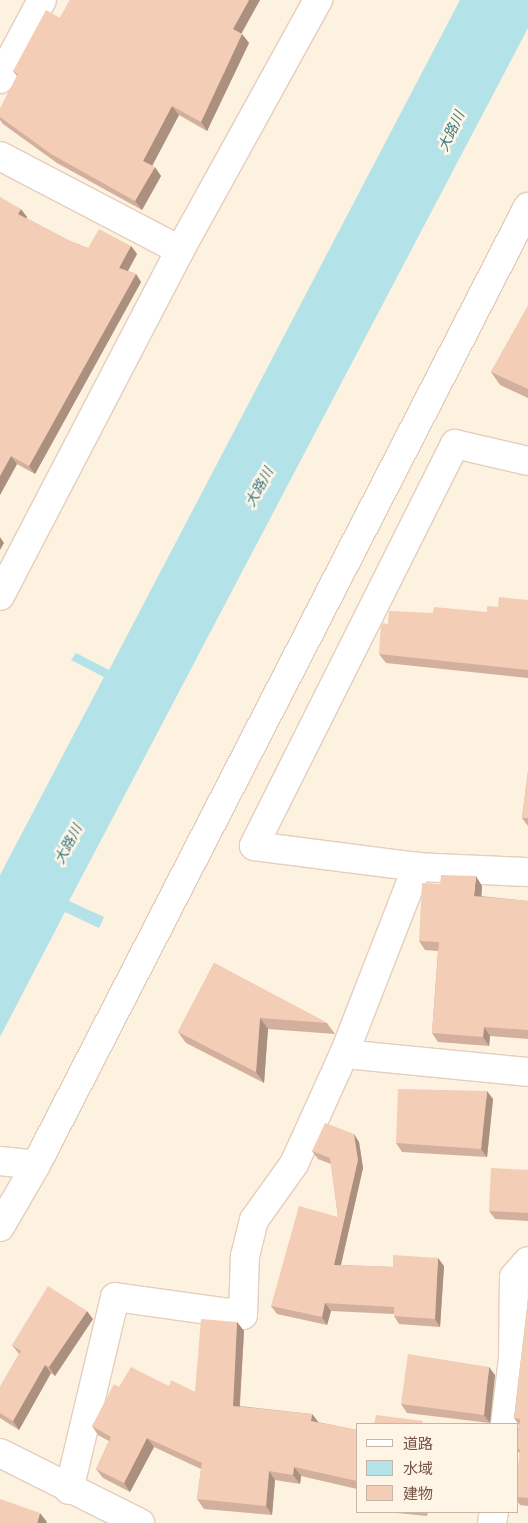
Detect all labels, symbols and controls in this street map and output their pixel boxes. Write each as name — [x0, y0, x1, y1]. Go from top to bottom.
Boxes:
water label: 大路川 — [435, 108, 467, 154]
water label: 大路川 — [241, 465, 277, 509]
water label: 大路川 — [51, 822, 85, 866]
legend — [356, 1423, 518, 1513]
text: 道路 — [403, 1433, 433, 1454]
text: 水域 — [403, 1458, 433, 1479]
text: 建物 — [403, 1483, 433, 1504]

